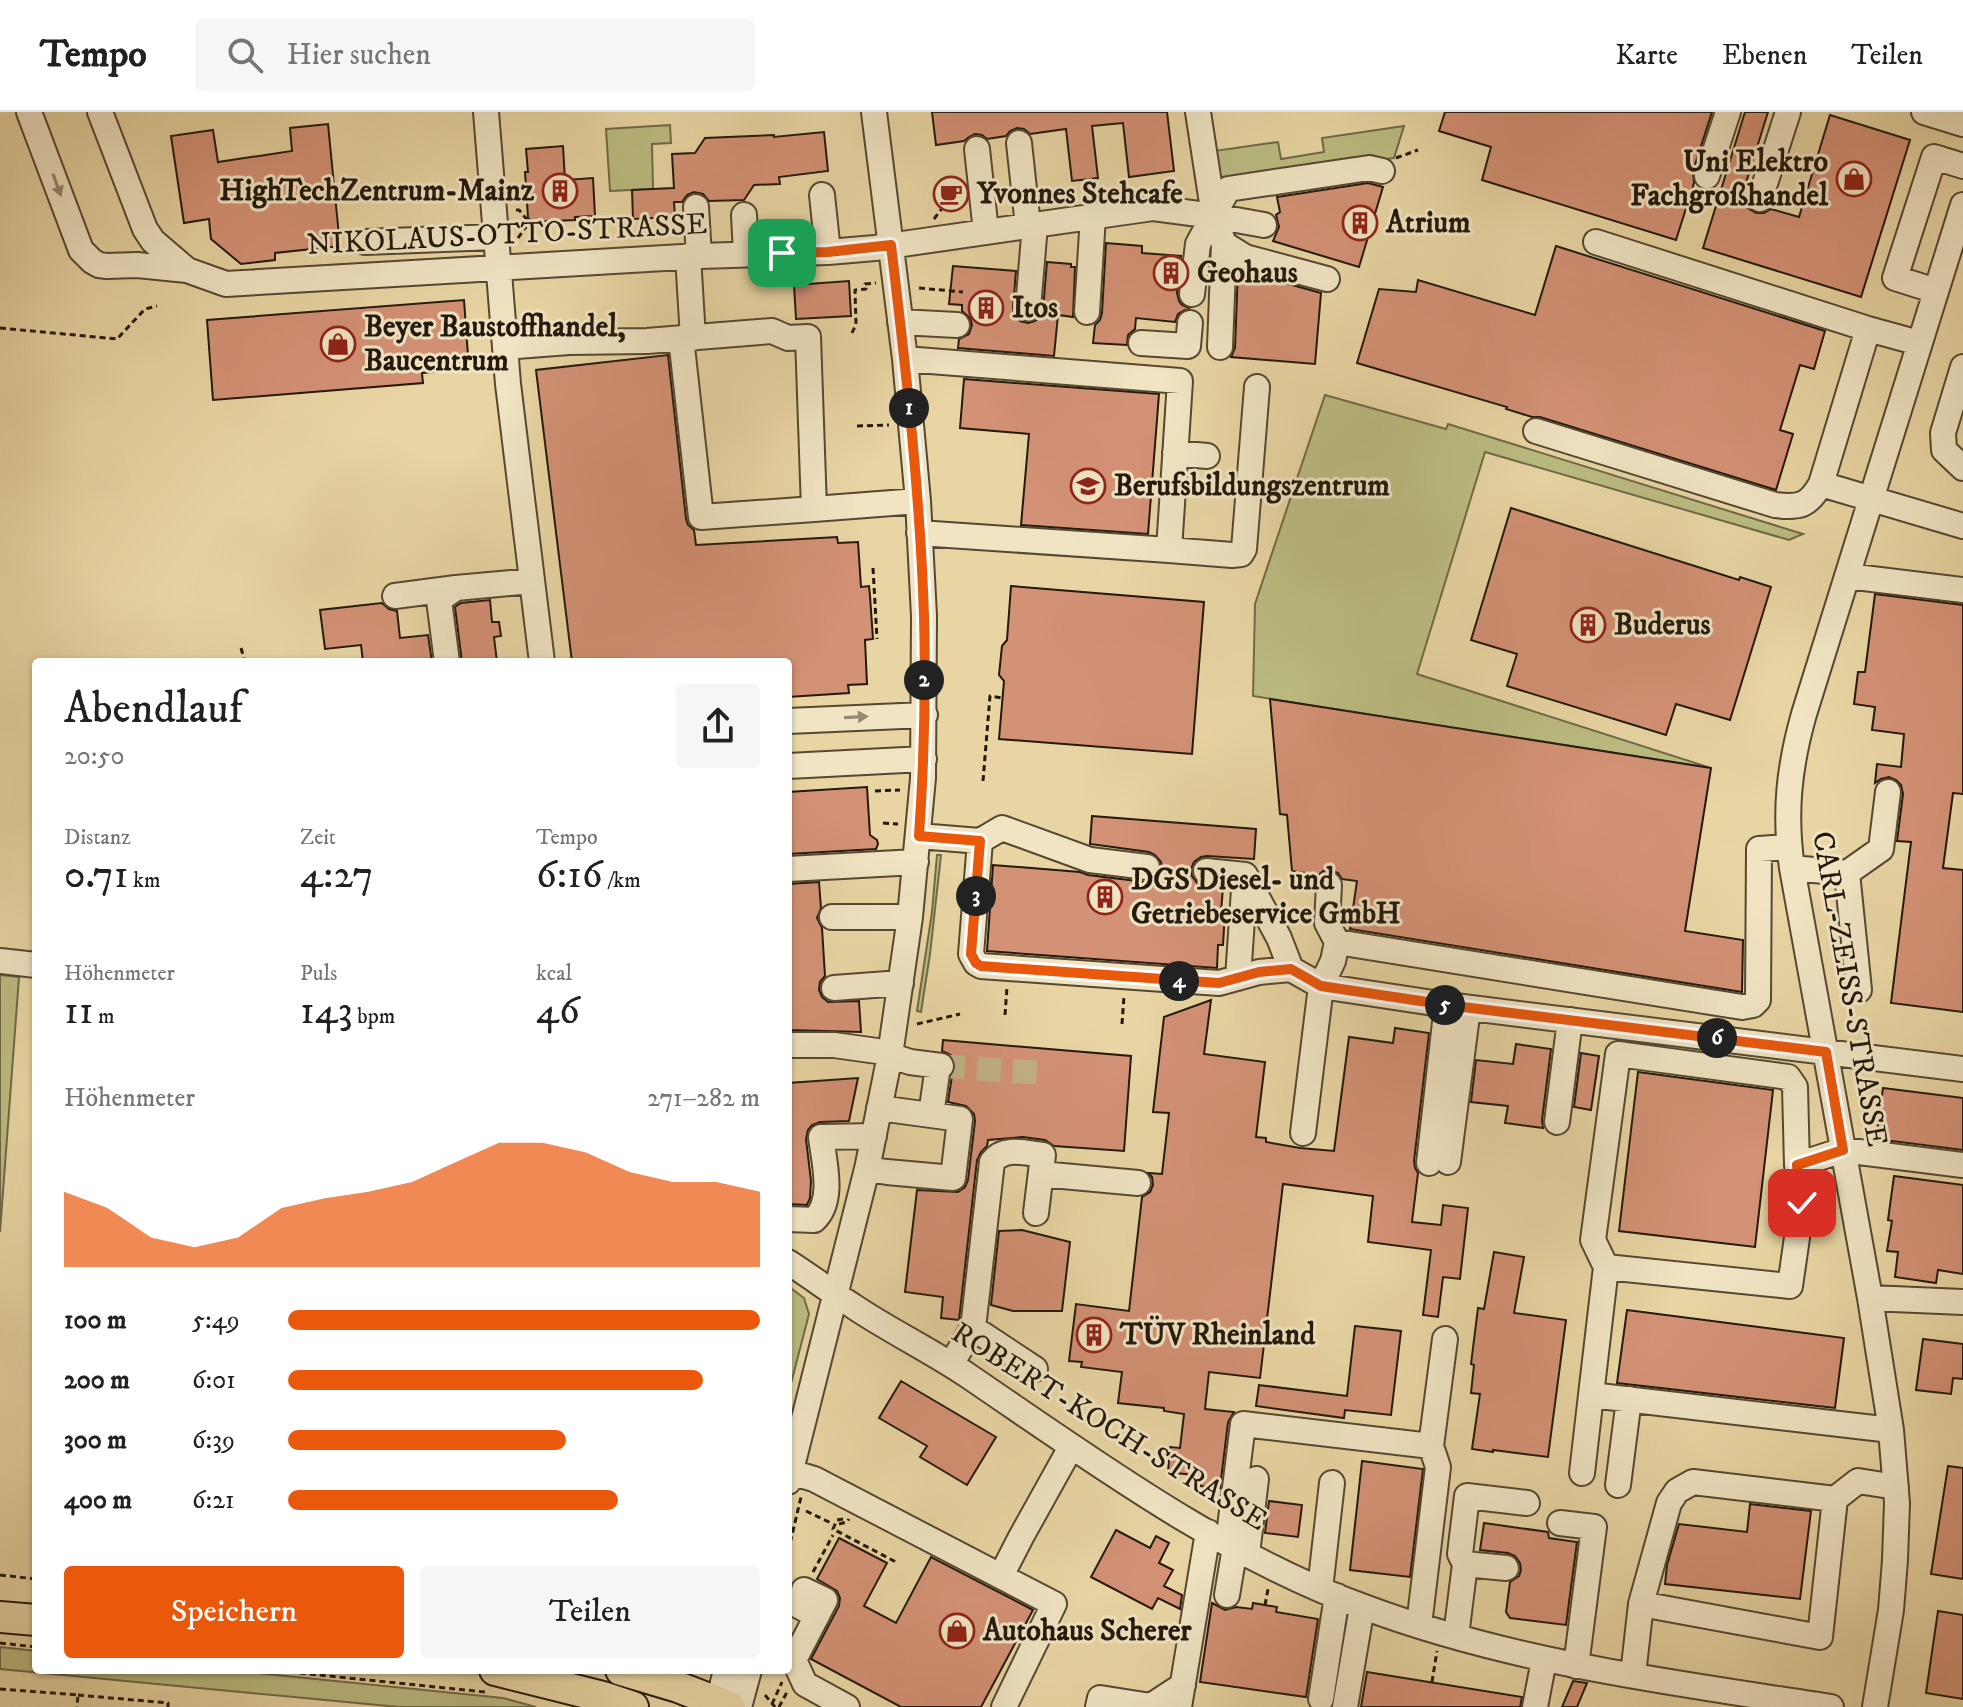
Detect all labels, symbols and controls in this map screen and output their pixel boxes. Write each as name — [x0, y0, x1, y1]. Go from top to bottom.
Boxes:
search box — [195, 19, 755, 91]
text: Tempo — [40, 31, 147, 79]
icon: search — [223, 33, 267, 77]
text: Hier suchen — [287, 37, 431, 74]
text: Karte — [1615, 38, 1678, 73]
text: Ebenen — [1722, 38, 1807, 73]
text: Teilen — [1851, 38, 1923, 73]
place label: Uni Elektro Fachgroßhandel — [1630, 144, 1829, 215]
shop icon: Uni Elektro Fachgroßhandel — [1835, 160, 1873, 198]
building icon: HighTechZentrum-Mainz — [541, 172, 579, 210]
one-way arrow — [51, 173, 63, 197]
place label: HighTechZentrum-Mainz — [219, 173, 535, 210]
cafe icon: Yvonnes Stehcafe — [932, 175, 970, 213]
place label: Yvonnes Stehcafe — [976, 176, 1183, 213]
building icon: Atrium — [1341, 204, 1379, 242]
place label: Atrium — [1385, 205, 1471, 242]
street label: NIKOLAUS-OTTO-STRASSE — [306, 206, 708, 264]
pin — [748, 219, 816, 287]
icon: arrive — [760, 231, 804, 275]
building icon: Geohaus — [1152, 254, 1190, 292]
place label: Geohaus — [1197, 255, 1298, 292]
building icon: Itos — [967, 289, 1005, 327]
place label: Itos — [1012, 290, 1058, 327]
place label: Beyer Baustoffhandel, Baucentrum — [364, 309, 626, 380]
shop icon: Beyer Baustoffhandel, Baucentrum — [319, 325, 357, 363]
pin: 1 — [889, 388, 929, 428]
text: 1 — [905, 394, 913, 421]
school or university icon: Berufsbildungszentrum — [1069, 467, 1107, 505]
place label: Berufsbildungszentrum — [1114, 468, 1390, 505]
building icon: Buderus — [1569, 606, 1607, 644]
place label: Buderus — [1614, 607, 1711, 644]
pin: 2 — [904, 660, 944, 700]
text: 2 — [919, 666, 929, 693]
text: Abendlauf — [64, 682, 243, 737]
button: share — [676, 684, 760, 768]
one-way arrow — [844, 711, 869, 724]
text: 20:50 — [64, 740, 124, 773]
text: Distanz — [64, 824, 131, 851]
text: Zeit — [300, 824, 336, 851]
text: Tempo — [536, 824, 598, 851]
street label: CARL-ZEISS-STRASSE — [1803, 828, 1895, 1150]
text: 0.71 — [64, 851, 128, 901]
text: 4:27 — [300, 851, 373, 901]
text: 6:16 — [536, 851, 603, 901]
place label: DGS Diesel- und Getriebeservice GmbH — [1131, 862, 1401, 933]
text: km — [128, 867, 161, 894]
text: /km — [603, 867, 641, 894]
pin: 3 — [956, 876, 996, 916]
building icon: DGS Diesel- und Getriebeservice GmbH — [1086, 878, 1124, 916]
text: 3 — [972, 882, 980, 909]
text: Höhenmeter — [64, 960, 175, 987]
text: Puls — [300, 960, 337, 987]
text: kcal — [536, 960, 572, 987]
pin: 4 — [1159, 961, 1199, 1001]
text: 4 — [1173, 967, 1185, 994]
pin: 5 — [1425, 985, 1465, 1025]
text: 11 — [64, 987, 93, 1037]
text: 143 — [300, 987, 353, 1037]
text: 46 — [536, 987, 580, 1037]
text: 5 — [1440, 991, 1450, 1018]
text: m — [93, 1003, 115, 1030]
text: bpm — [353, 1003, 395, 1030]
pin: 6 — [1697, 1018, 1737, 1058]
text: 6 — [1711, 1024, 1723, 1051]
text: Höhenmeter — [64, 1082, 195, 1115]
text: 271–282 m — [647, 1082, 760, 1115]
pin — [1768, 1169, 1836, 1237]
icon: check — [1780, 1181, 1824, 1225]
text: 100 m — [64, 1304, 127, 1337]
text: 5:49 — [192, 1304, 240, 1337]
street label: ROBERT-KOCH-STRASSE — [944, 1315, 1274, 1539]
place label: TÜV Rheinland — [1119, 1315, 1316, 1354]
building icon: TÜV Rheinland — [1075, 1316, 1113, 1354]
text: 200 m — [64, 1364, 130, 1397]
text: 6:01 — [192, 1364, 236, 1397]
text: 300 m — [64, 1424, 127, 1457]
text: 6:39 — [192, 1424, 235, 1457]
text: 400 m — [64, 1484, 132, 1517]
text: 6:21 — [192, 1484, 235, 1517]
button: Speichern — [64, 1566, 404, 1658]
button: Teilen — [420, 1566, 760, 1658]
shop icon: Autohaus Scherer — [938, 1612, 976, 1650]
place label: Autohaus Scherer — [982, 1613, 1192, 1650]

